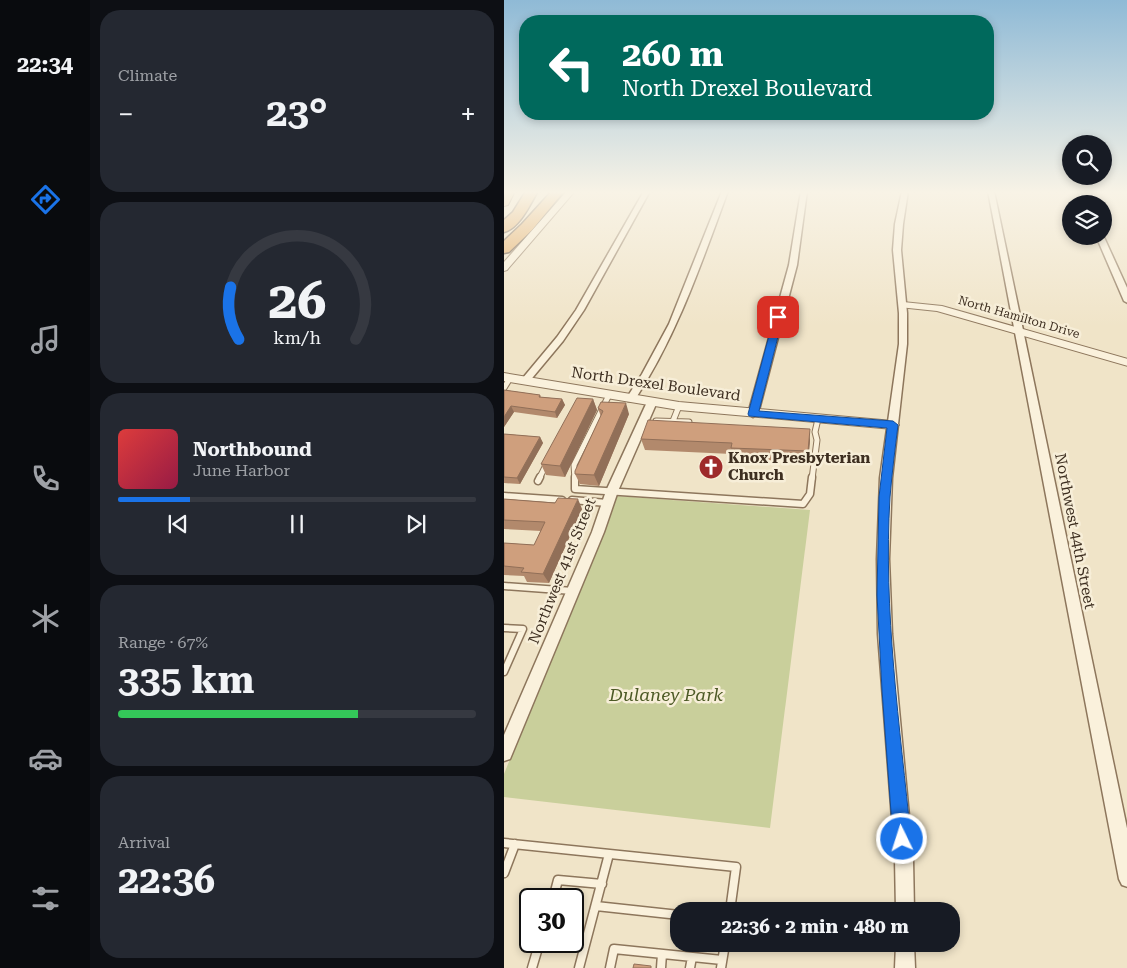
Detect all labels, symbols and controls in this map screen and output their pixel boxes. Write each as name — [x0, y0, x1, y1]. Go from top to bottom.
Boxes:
text: 260 m — [622, 34, 723, 75]
icon: left — [539, 35, 604, 100]
text: 22:34 — [17, 52, 73, 77]
text: Climate — [118, 66, 177, 85]
text: North Drexel Boulevard — [622, 76, 872, 101]
text: 23° — [266, 91, 328, 135]
text: − — [118, 98, 134, 131]
text: + — [460, 98, 476, 131]
map controls — [1062, 135, 1112, 245]
button: search — [1062, 135, 1112, 185]
icon: directions — [28, 182, 63, 217]
button: layers — [1062, 195, 1112, 245]
text: 26 — [268, 270, 326, 331]
street label: North Hamilton Drive — [957, 293, 1082, 341]
pin — [757, 296, 799, 338]
icon: arrive — [764, 303, 792, 331]
icon: music — [28, 322, 63, 357]
text: km/h — [273, 327, 321, 348]
street label: North Drexel Boulevard — [570, 363, 742, 405]
text: Northbound — [193, 438, 312, 461]
place label: Knox Presbyterian Church — [728, 449, 870, 484]
street label: Northwest 44th Street — [1051, 452, 1099, 611]
church icon: Knox Presbyterian Church — [698, 454, 724, 480]
icon: phone — [28, 461, 63, 496]
text: June Harbor — [193, 461, 290, 480]
street label: Northwest 41st Street — [524, 495, 600, 647]
icon: previous — [164, 510, 192, 538]
icon: pause — [283, 510, 311, 538]
icon: next — [402, 510, 430, 538]
icon: climate — [28, 601, 63, 636]
text: Range · 67% — [118, 633, 208, 652]
text: 335 km — [118, 658, 254, 702]
park label: Dulaney Park — [608, 684, 723, 705]
icon: car — [28, 741, 63, 776]
position arrow — [875, 812, 927, 864]
text: Arrival — [118, 833, 170, 852]
text: 22:36 — [118, 858, 215, 902]
icon: filters — [28, 881, 63, 916]
speed limit sign: 30 — [519, 888, 584, 953]
text: 22:36 · 2 min · 480 m — [721, 915, 909, 938]

